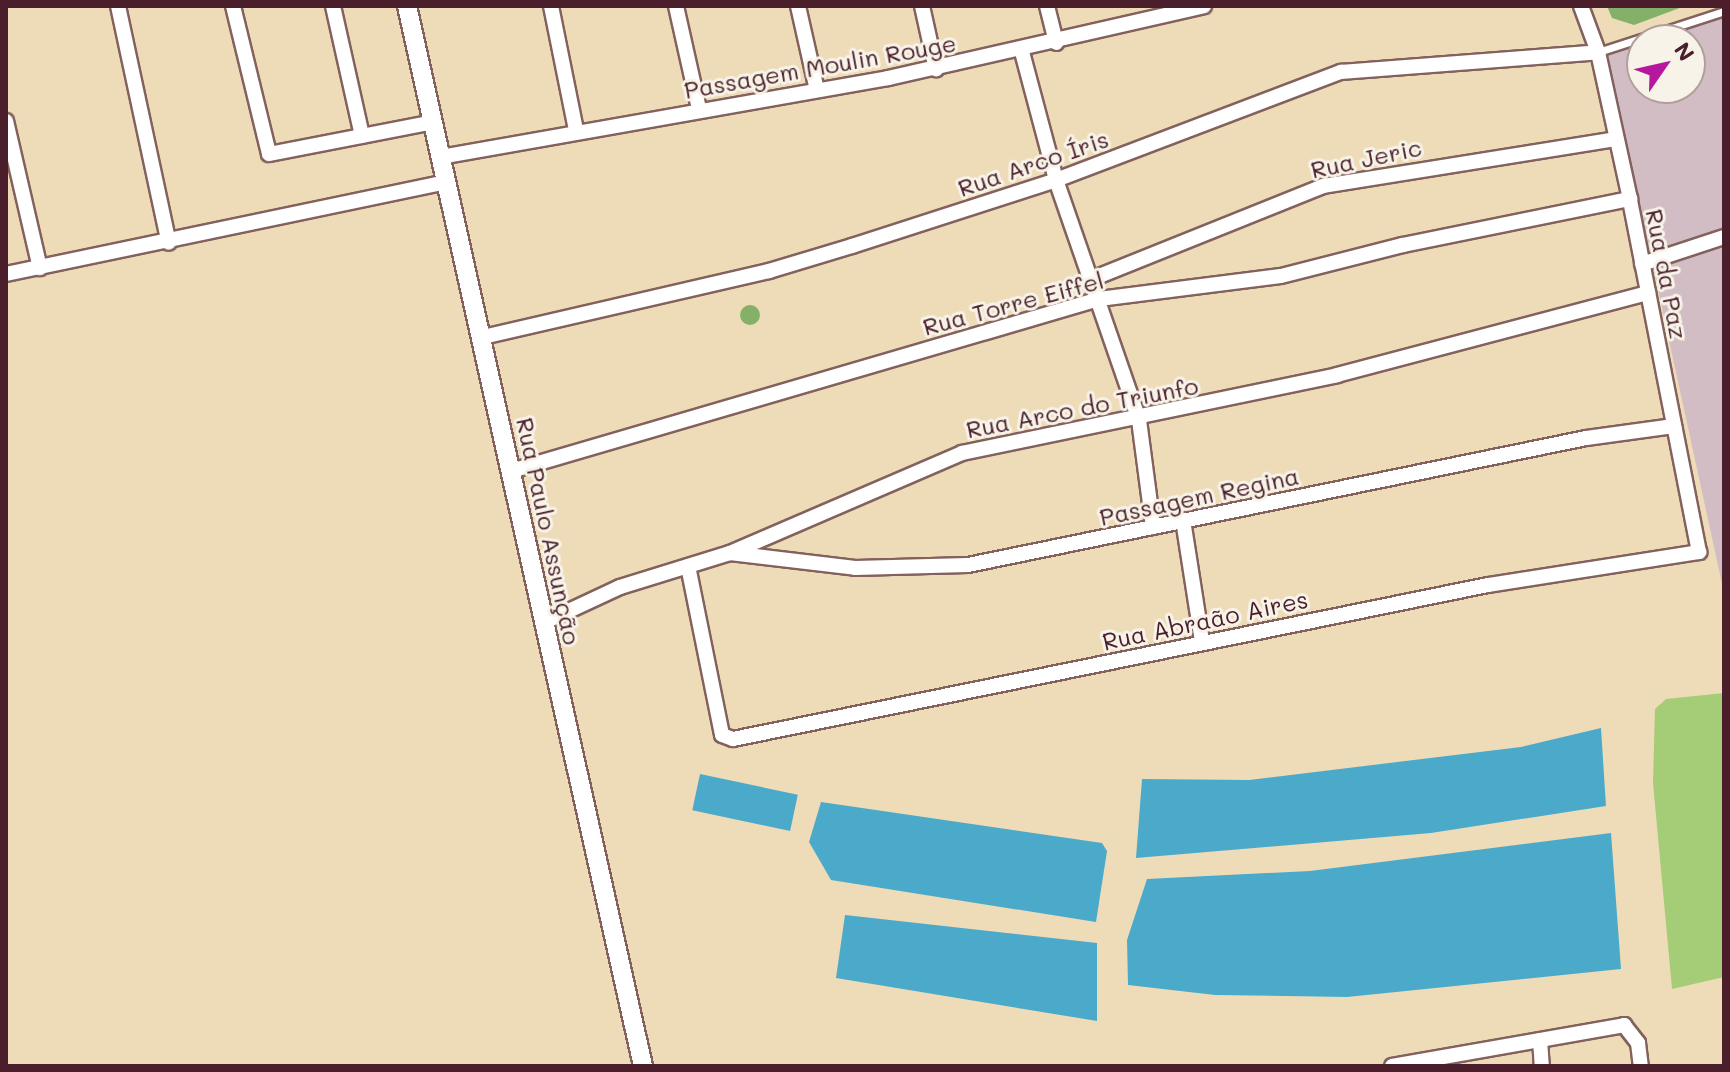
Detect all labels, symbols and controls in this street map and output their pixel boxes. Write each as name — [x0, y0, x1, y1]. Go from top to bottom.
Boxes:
north arrow — [1626, 24, 1706, 104]
street label: Passagem Moulin Rouge — [682, 28, 958, 104]
text: N — [1668, 36, 1701, 66]
street label: Rua Arco Íris — [954, 124, 1112, 202]
street label: Rua Jeric — [1308, 132, 1424, 184]
street label: Rua da Paz — [1640, 206, 1694, 342]
street label: Rua Torre Eiffel — [919, 265, 1107, 341]
street label: Rua Arco do Triunfo — [964, 370, 1200, 444]
street label: Rua Paulo Assunção — [511, 415, 587, 647]
street label: Passagem Regina — [1097, 461, 1301, 531]
street label: Rua Abraão Aires — [1100, 584, 1310, 656]

